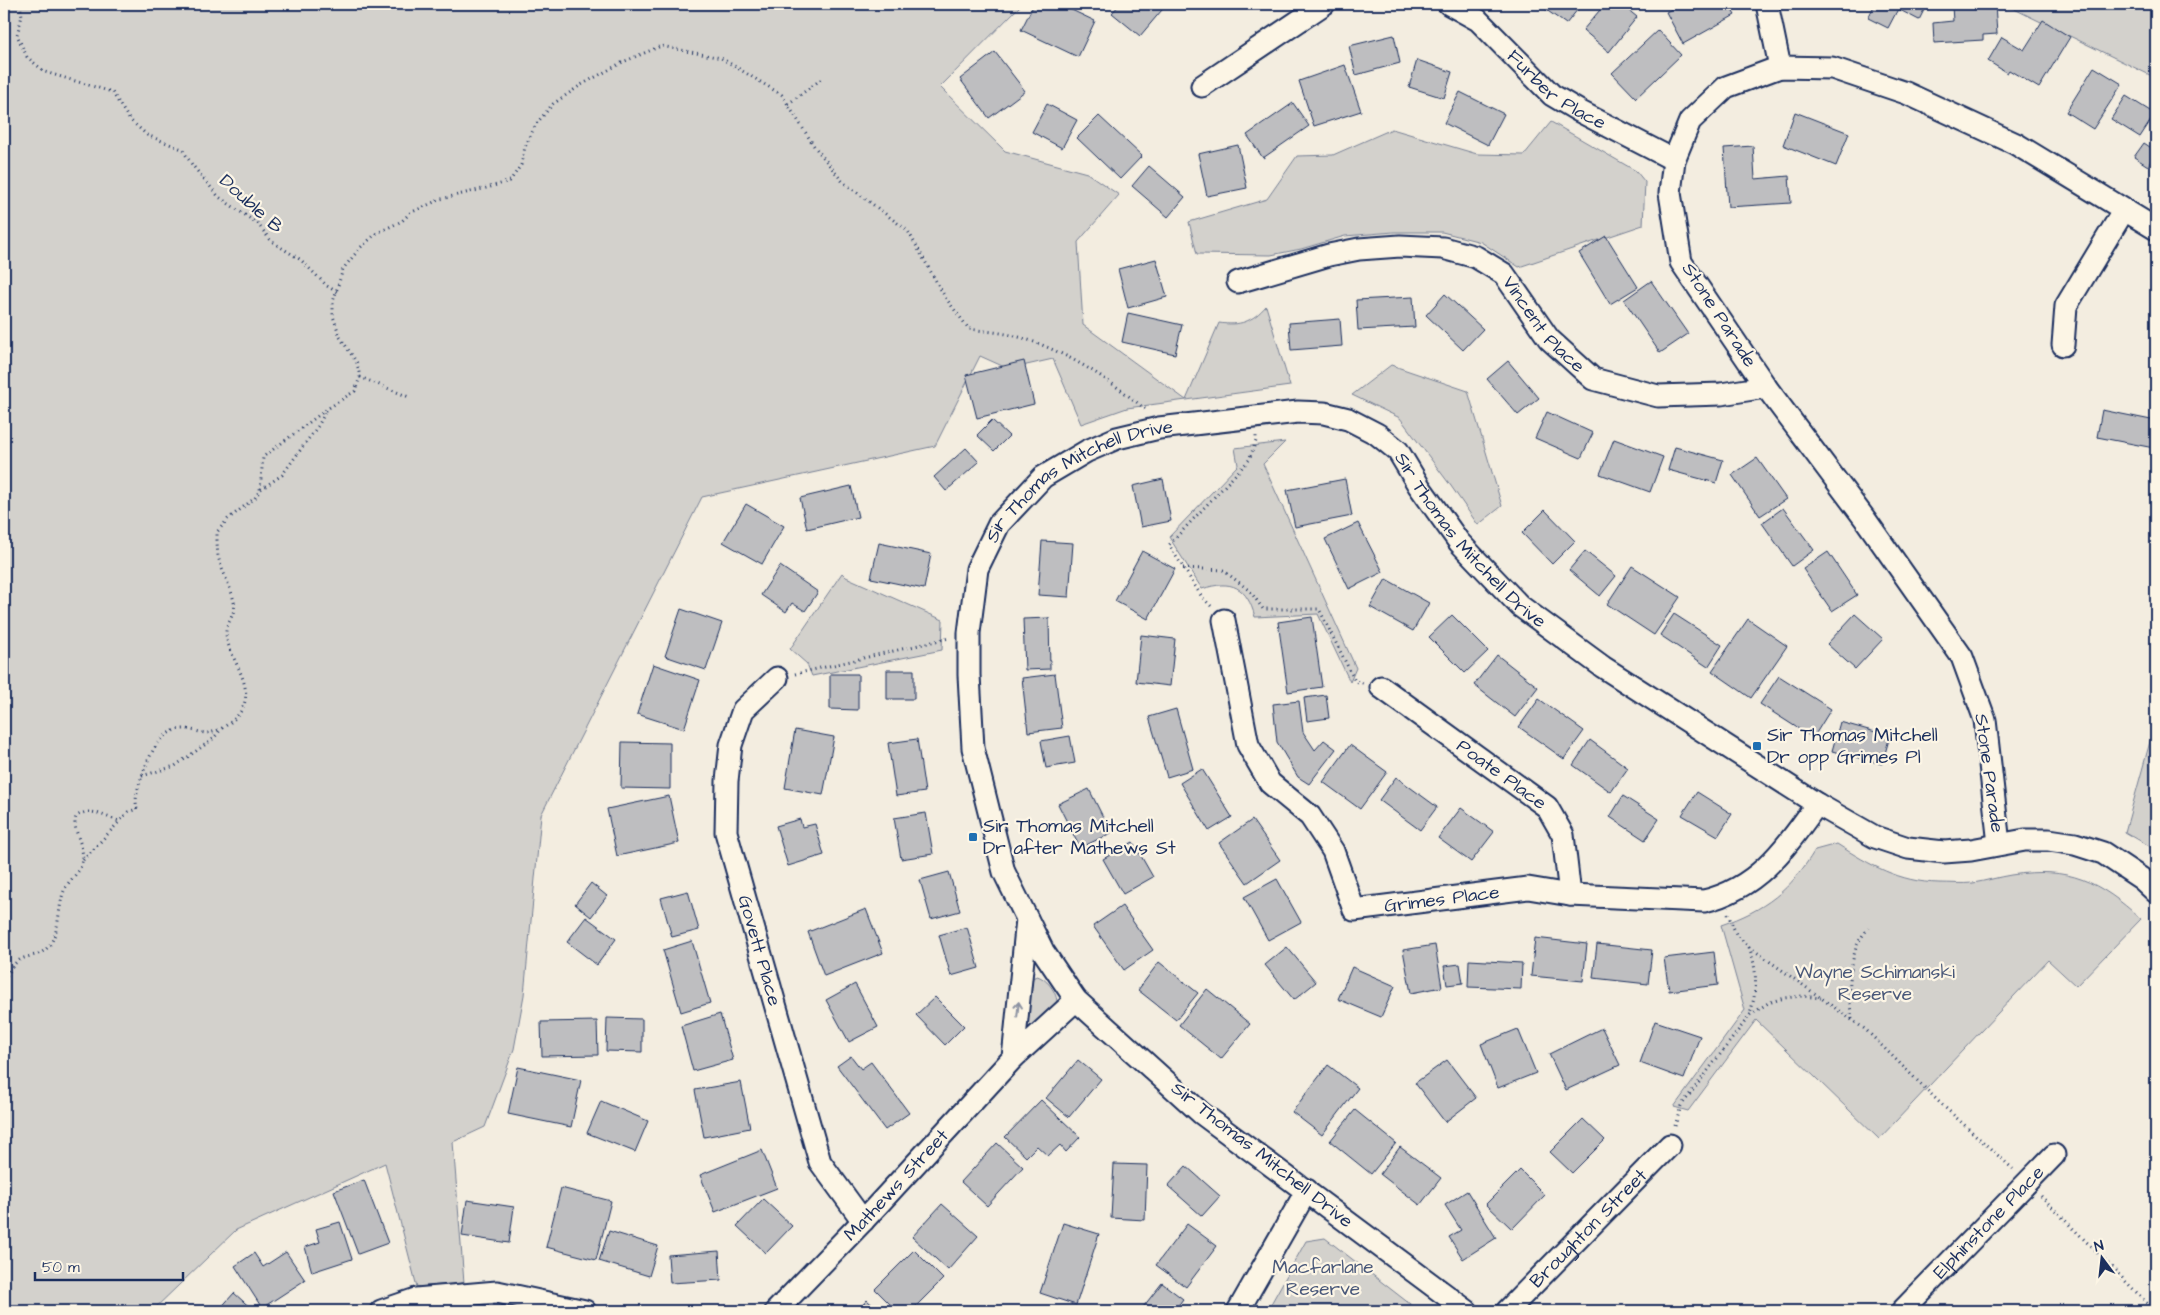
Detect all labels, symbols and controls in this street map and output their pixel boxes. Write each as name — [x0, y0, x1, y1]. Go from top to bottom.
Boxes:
street label: Furber Place — [1501, 43, 1611, 136]
street label: Double B — [213, 168, 289, 240]
street label: Stone Parade — [1675, 257, 1763, 373]
street label: Vincent Place — [1496, 271, 1591, 379]
street label: Sir Thomas Mitchell Drive — [979, 413, 1174, 547]
street label: Sir Thomas Mitchell Drive — [1388, 447, 1552, 634]
street label: Stone Parade — [1967, 712, 2011, 834]
place label: Sir Thomas Mitchell Dr opp Grimes Pl — [1767, 722, 1938, 771]
street label: Poate Place — [1451, 733, 1552, 816]
marker: Sir Thomas Mitchell Dr opp Grimes Pl — [1751, 740, 1763, 752]
place label: Sir Thomas Mitchell Dr after Mathews St — [983, 813, 1176, 862]
marker: Sir Thomas Mitchell Dr after Mathews St — [967, 831, 979, 843]
street label: Grimes Place — [1383, 878, 1501, 920]
street label: Govett Place — [731, 892, 788, 1009]
park label: Wayne Schimanski Reserve — [1795, 959, 1955, 1008]
one-way arrow — [1013, 1001, 1022, 1017]
street label: Sir Thomas Mitchell Drive — [1165, 1075, 1359, 1235]
street label: Mathews Street — [837, 1123, 955, 1247]
street label: Elphinstone Place — [1927, 1159, 2050, 1285]
street label: Broughton Street — [1523, 1162, 1653, 1294]
north arrow — [2078, 1232, 2128, 1282]
text: N — [2092, 1236, 2106, 1257]
scale bar — [35, 1250, 182, 1282]
park label: Macfarlane Reserve — [1272, 1254, 1374, 1303]
text: 50 m — [42, 1257, 80, 1278]

